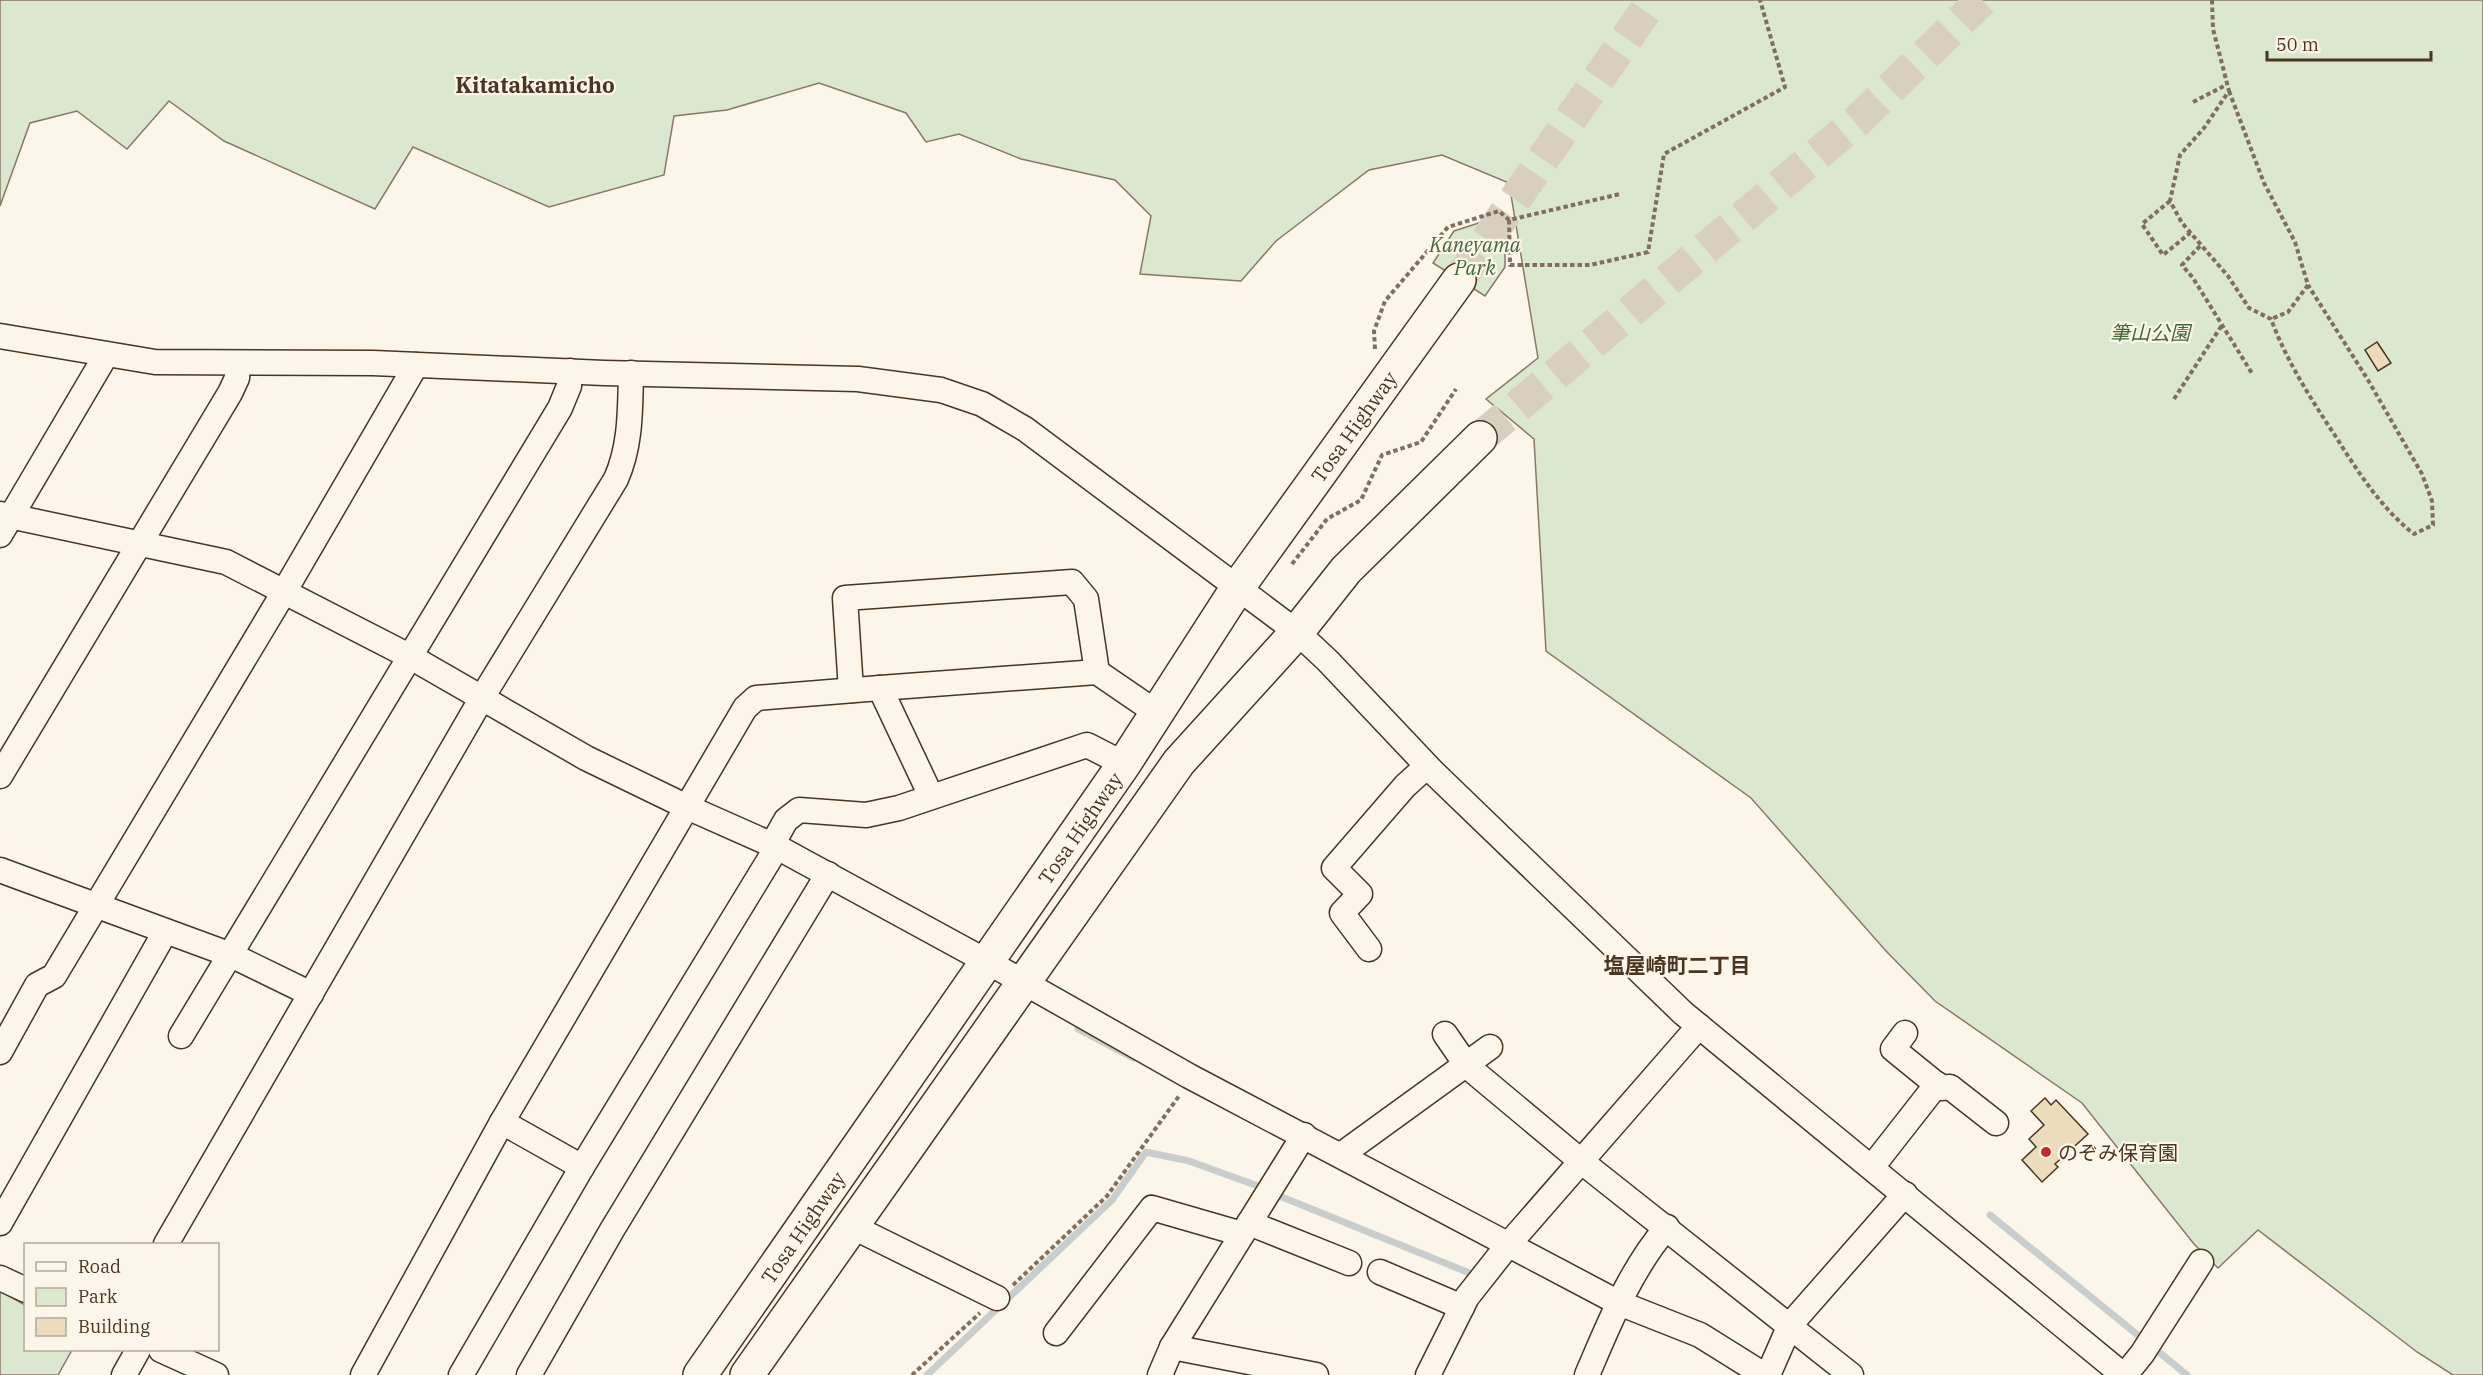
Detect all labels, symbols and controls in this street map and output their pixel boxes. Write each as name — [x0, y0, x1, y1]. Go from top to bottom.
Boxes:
scale bar — [2267, 24, 2430, 62]
text: 50 m — [2276, 33, 2319, 56]
district label: Kitatakamicho — [455, 70, 615, 99]
park label: Kaneyama Park — [1428, 231, 1521, 281]
park label: 筆山公園 — [2110, 319, 2193, 346]
street label: Tosa Highway — [1304, 365, 1403, 487]
street label: Tosa Highway — [1031, 766, 1128, 889]
district label: 塩屋崎町二丁目 — [1604, 951, 1751, 979]
place label: のぞみ保育園 — [2058, 1139, 2178, 1166]
marker: のぞみ保育園 — [2039, 1145, 2053, 1159]
street label: Tosa Highway — [754, 1165, 851, 1289]
legend — [24, 1243, 219, 1351]
text: Road — [78, 1255, 121, 1278]
text: Park — [78, 1285, 118, 1308]
text: Building — [78, 1315, 150, 1338]

